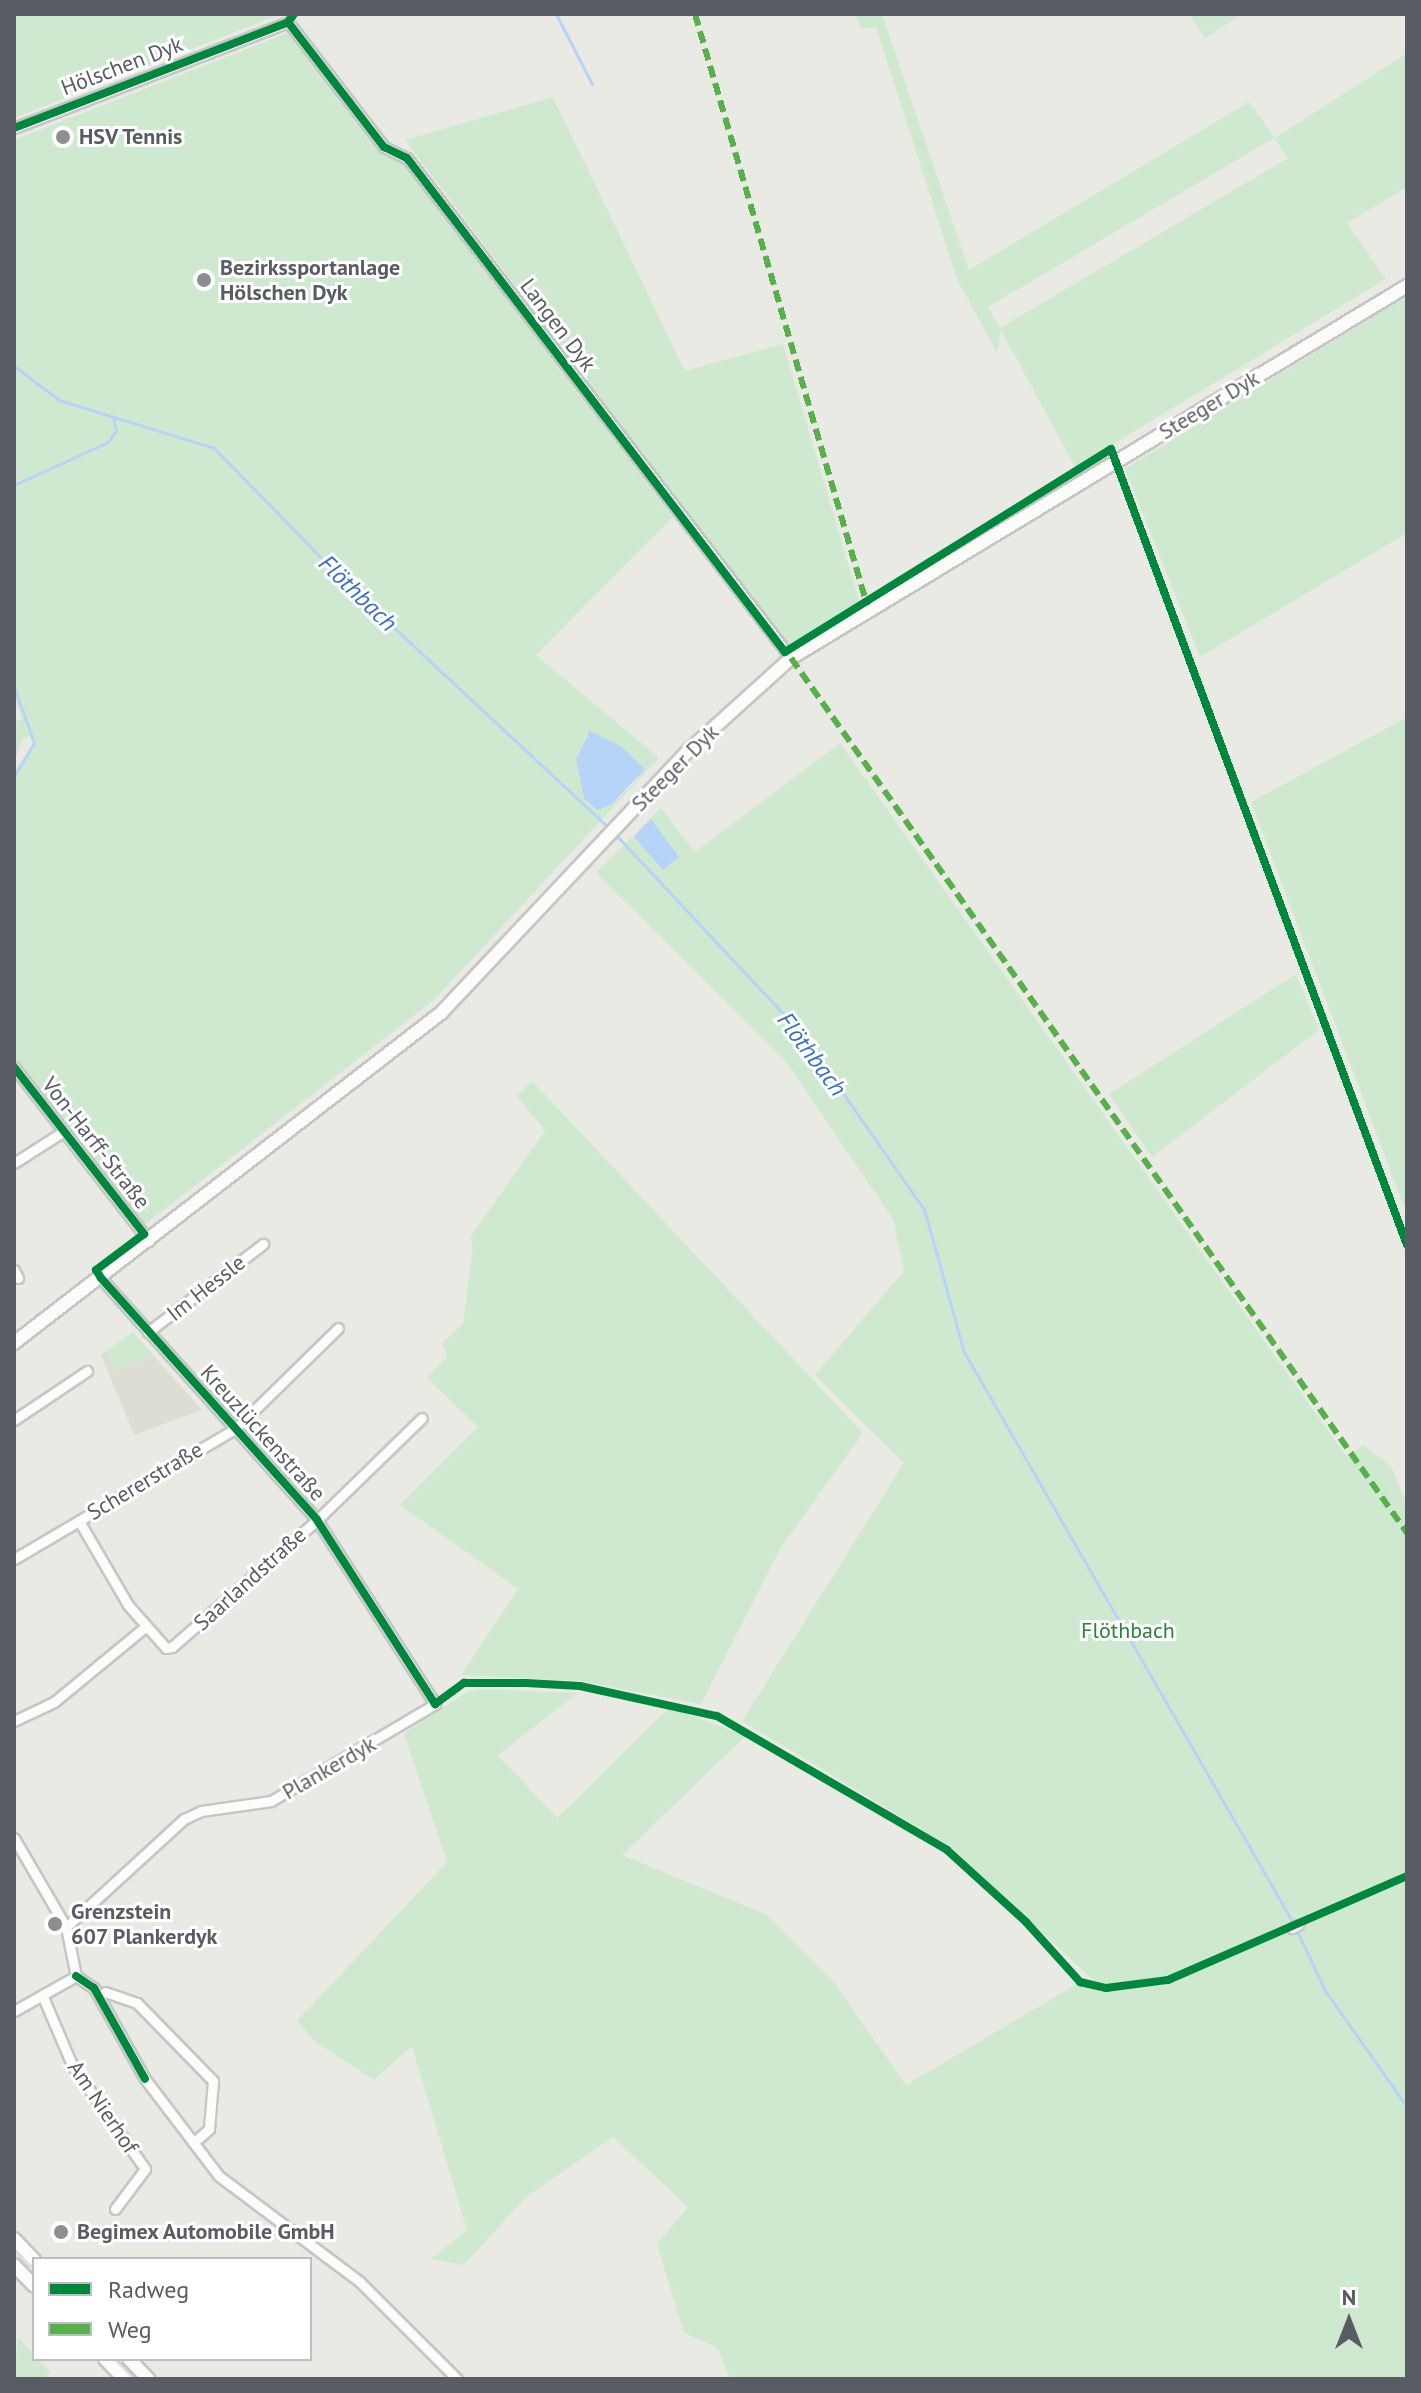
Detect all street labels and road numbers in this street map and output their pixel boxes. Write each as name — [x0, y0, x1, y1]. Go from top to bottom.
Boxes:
street label: Hölschen Dyk — [57, 31, 187, 101]
street label: Langen Dyk — [514, 273, 602, 377]
street label: Steeger Dyk — [1154, 365, 1264, 445]
street label: Steeger Dyk — [626, 719, 724, 817]
street label: Von-Harff-Straße — [36, 1072, 156, 1214]
street label: Im Hessle — [162, 1249, 250, 1327]
street label: Kreuzlückenstraße — [195, 1359, 331, 1507]
street label: Schererstraße — [82, 1436, 208, 1526]
street label: Saarlandstraße — [189, 1522, 311, 1636]
street label: Plankerdyk — [278, 1731, 380, 1805]
street label: Am Nierhof — [62, 2055, 144, 2159]

